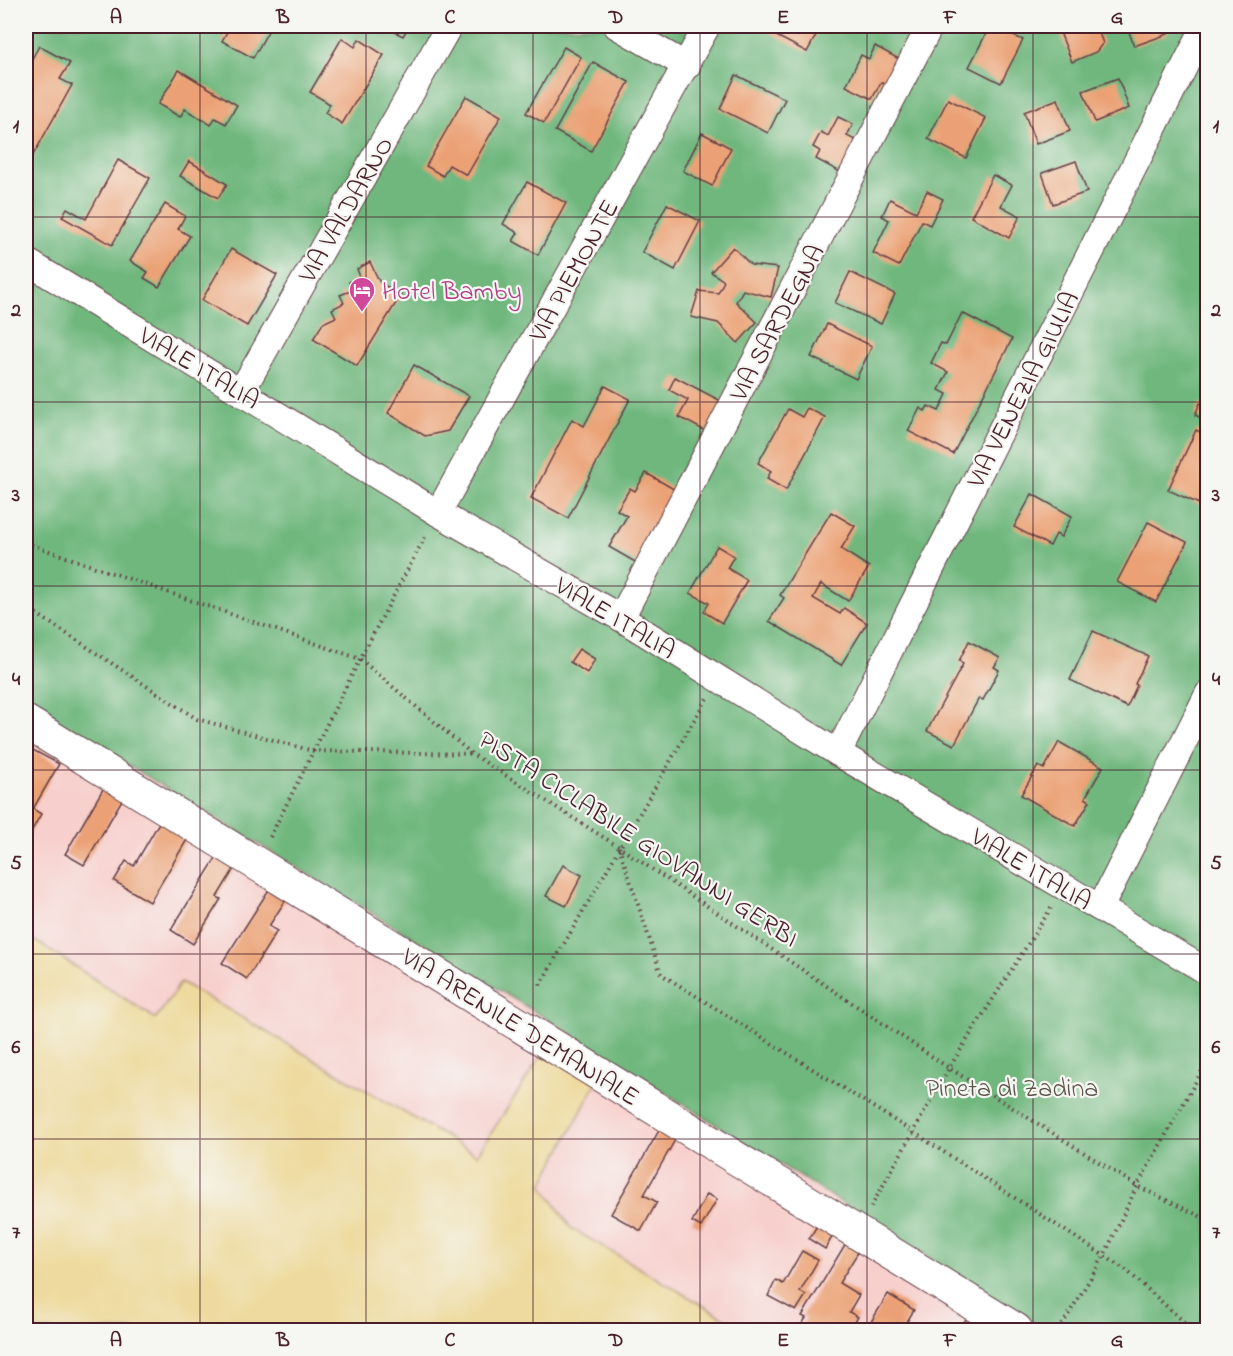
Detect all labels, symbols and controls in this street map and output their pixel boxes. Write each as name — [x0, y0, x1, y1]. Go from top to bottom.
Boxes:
text: A — [110, 4, 122, 33]
text: B — [275, 4, 290, 33]
text: C — [445, 4, 456, 33]
text: D — [608, 4, 623, 33]
text: E — [777, 4, 789, 33]
text: F — [943, 4, 957, 33]
text: G — [1111, 4, 1124, 33]
text: 1 — [13, 113, 20, 142]
text: 1 — [1213, 113, 1220, 142]
street label: VIA VALDARNO — [290, 131, 405, 291]
street label: VIA PIEMONTE — [520, 193, 630, 350]
street label: VIA SARDEGNA — [721, 238, 836, 409]
place label: Hotel Bamby — [382, 274, 522, 312]
hotel icon: Hotel Bamby — [347, 275, 377, 313]
street label: VIA VENEZIA GIULIA — [958, 285, 1091, 496]
text: 2 — [10, 297, 21, 326]
text: 2 — [1210, 297, 1221, 326]
street label: VIALE ITALIA — [130, 318, 266, 421]
text: 3 — [11, 482, 20, 511]
text: 3 — [1211, 482, 1220, 511]
street label: VIALE ITALIA — [546, 568, 682, 671]
text: 4 — [12, 666, 21, 695]
text: 4 — [1212, 666, 1221, 695]
street label: PISTA CICLABILE GIOVANNI GERBI — [470, 722, 805, 959]
street label: VIALE ITALIA — [962, 819, 1098, 922]
text: 5 — [10, 850, 22, 879]
text: 5 — [1210, 850, 1222, 879]
street label: VIA ARENILE DEMANIALE — [392, 939, 646, 1117]
text: 6 — [12, 1034, 21, 1063]
text: 6 — [1212, 1034, 1221, 1063]
park label: Pineta di Zadina — [926, 1071, 1098, 1109]
text: 7 — [12, 1219, 21, 1248]
text: 7 — [1212, 1219, 1221, 1248]
text: A — [110, 1327, 122, 1356]
text: B — [275, 1327, 290, 1356]
text: C — [445, 1327, 456, 1356]
text: D — [608, 1327, 623, 1356]
text: E — [777, 1327, 789, 1356]
text: F — [943, 1327, 957, 1356]
text: G — [1111, 1327, 1124, 1356]

